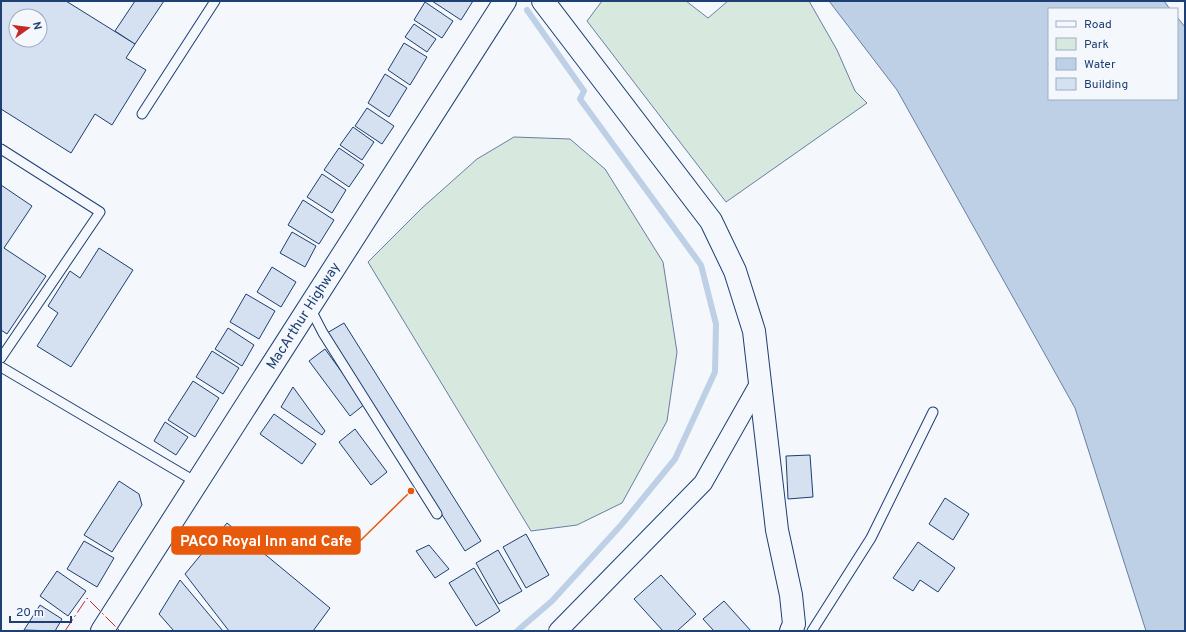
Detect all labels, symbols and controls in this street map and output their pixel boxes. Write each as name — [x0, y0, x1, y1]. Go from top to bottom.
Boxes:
north arrow — [8, 8, 48, 48]
legend — [1048, 8, 1178, 100]
text: Road — [1084, 17, 1112, 33]
text: N — [29, 20, 44, 31]
text: Park — [1084, 37, 1109, 53]
text: Water — [1084, 57, 1116, 73]
text: Building — [1084, 77, 1128, 93]
street label: MacArthur Highway — [263, 259, 344, 373]
callout: PACO Royal Inn and Cafe — [172, 527, 360, 554]
text: PACO Royal Inn and Cafe — [180, 533, 352, 552]
scale bar — [10, 598, 71, 624]
text: 20 m — [16, 605, 44, 621]

